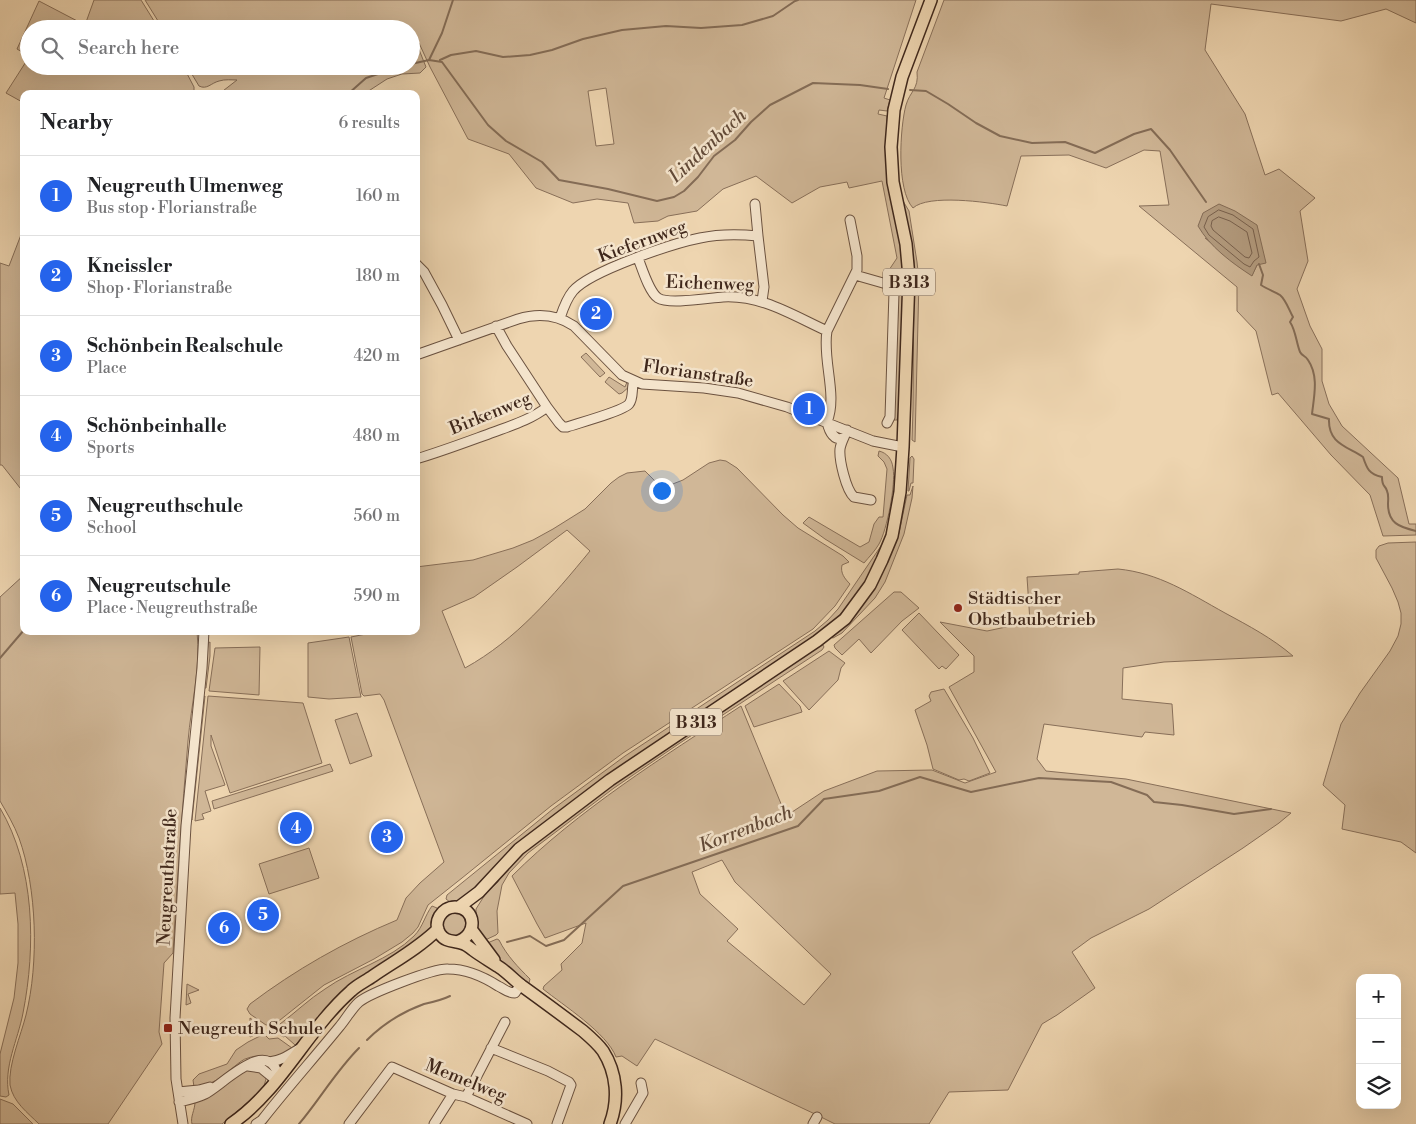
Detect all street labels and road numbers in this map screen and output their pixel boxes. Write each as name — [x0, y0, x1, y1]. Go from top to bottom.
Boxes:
street label: Kiefernweg — [595, 215, 690, 268]
road number: B 313 — [883, 268, 935, 296]
street label: Eichenweg — [665, 270, 755, 297]
street label: Florianstraße — [641, 354, 755, 393]
street label: Birkenweg — [445, 386, 535, 441]
road number: B 313 — [670, 709, 722, 736]
street label: Neugreuthstraße — [152, 808, 183, 946]
street label: Memelweg — [422, 1054, 511, 1107]

